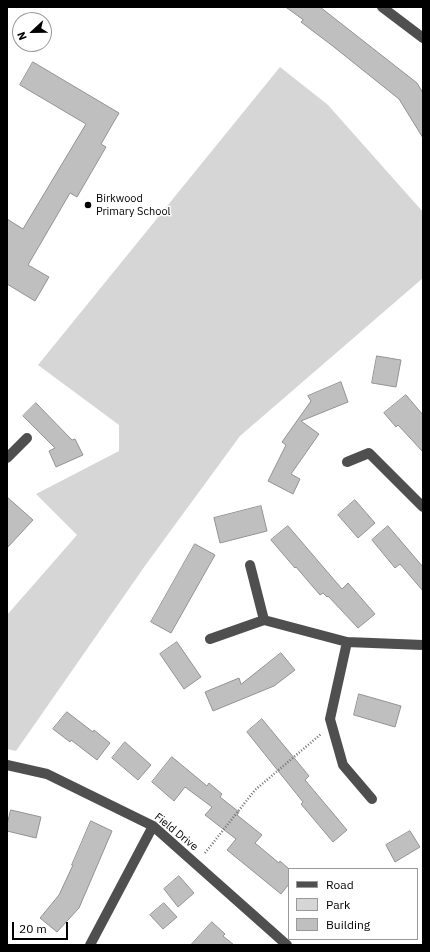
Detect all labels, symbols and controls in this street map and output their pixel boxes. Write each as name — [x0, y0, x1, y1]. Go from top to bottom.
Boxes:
north arrow — [12, 12, 52, 52]
text: N — [14, 30, 30, 42]
place label: Birkwood Primary School — [96, 192, 171, 218]
marker: Birkwood Primary School — [83, 200, 93, 210]
street label: Field Drive — [151, 810, 201, 854]
legend — [288, 868, 418, 940]
text: Road — [326, 877, 354, 892]
text: Park — [326, 897, 350, 912]
scale bar — [14, 914, 70, 940]
text: Building — [326, 917, 370, 932]
text: 20 m — [19, 921, 47, 936]

